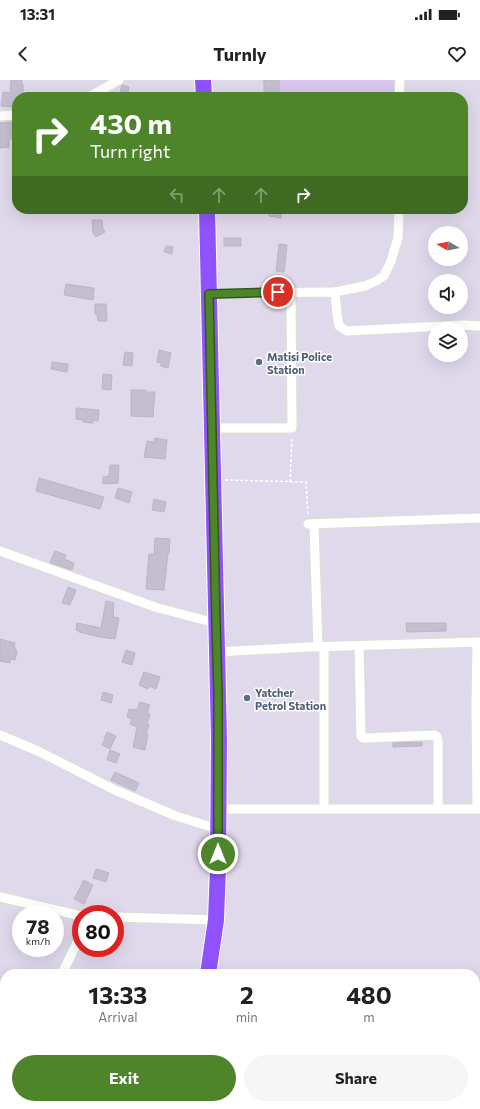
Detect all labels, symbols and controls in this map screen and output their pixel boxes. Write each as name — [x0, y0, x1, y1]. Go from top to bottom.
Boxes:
text: 13:31 — [20, 5, 55, 23]
icon: back — [12, 43, 34, 65]
text: Turnly — [213, 43, 267, 65]
icon: heart — [446, 43, 468, 65]
text: 430 m — [90, 106, 172, 140]
icon: right — [24, 108, 76, 160]
text: Turn right — [90, 140, 170, 162]
icon: left — [166, 184, 188, 206]
icon: ahead — [208, 184, 230, 206]
icon: ahead — [250, 184, 272, 206]
icon: right — [292, 184, 314, 206]
north arrow — [428, 226, 468, 266]
map controls — [428, 226, 468, 362]
button: sound — [428, 274, 468, 314]
pin — [261, 275, 295, 309]
icon: arrive — [267, 281, 289, 303]
button: layers — [428, 322, 468, 362]
place label: Matisi Police Station — [267, 350, 332, 376]
marker: Matisi Police Station — [254, 357, 264, 367]
place label: Yatcher Petrol Station — [255, 686, 326, 712]
marker: Yatcher Petrol Station — [242, 693, 252, 703]
position arrow — [197, 833, 239, 875]
speed limit sign: 80 — [72, 905, 124, 957]
text: 78 — [26, 914, 50, 938]
text: km/h — [26, 935, 50, 947]
text: 13:33 — [88, 980, 147, 1009]
text: 2 — [240, 980, 254, 1009]
text: 480 — [346, 980, 392, 1009]
text: Arrival — [98, 1009, 138, 1025]
text: min — [236, 1009, 258, 1025]
text: m — [363, 1009, 375, 1025]
button: Exit — [12, 1055, 236, 1101]
button: Share — [244, 1055, 468, 1101]

